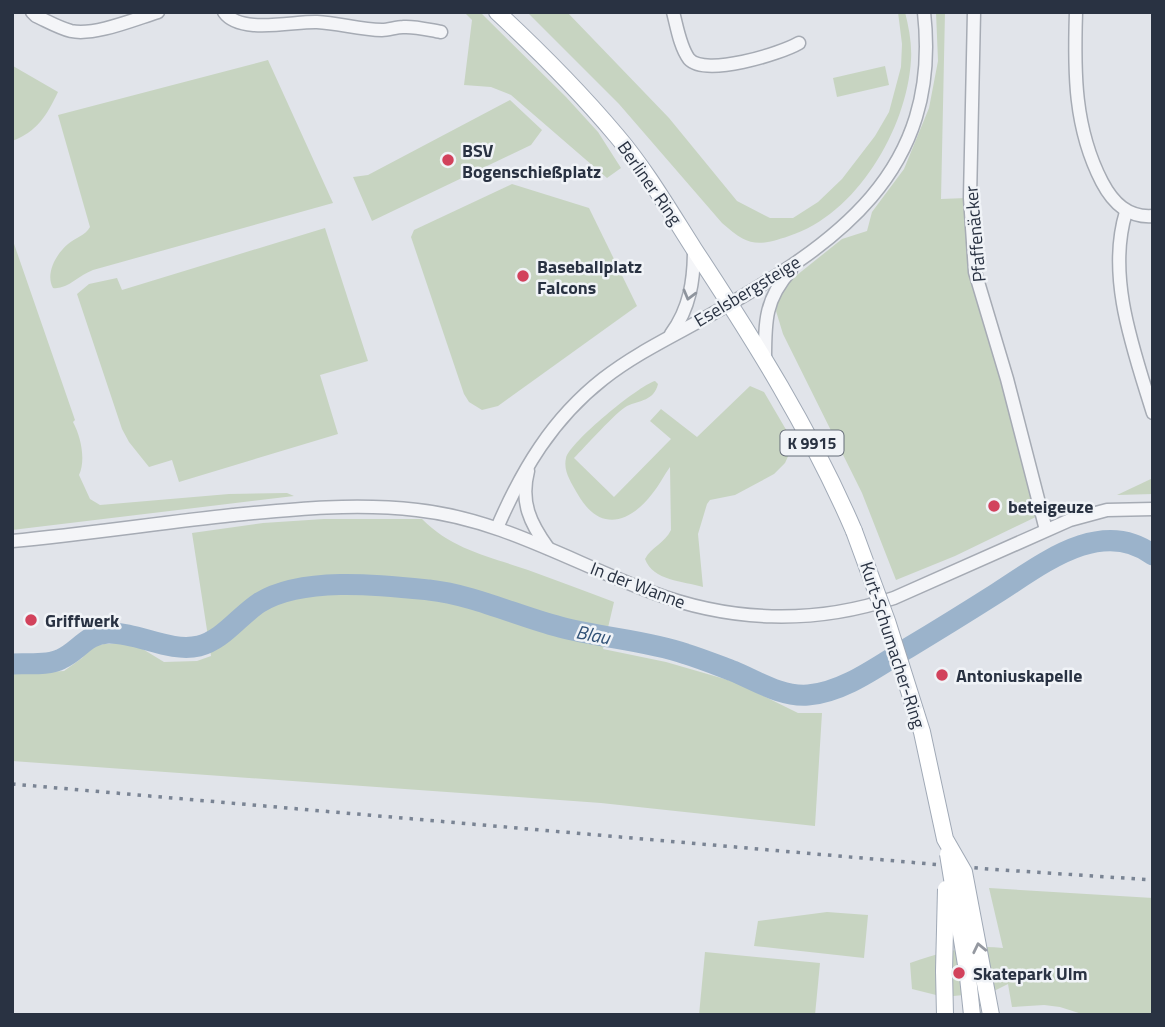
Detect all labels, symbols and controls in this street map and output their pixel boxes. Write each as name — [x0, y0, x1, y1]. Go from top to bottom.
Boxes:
street label: Berliner Ring — [611, 135, 689, 231]
place label: BSV Bogenschießplatz — [462, 137, 601, 185]
marker: BSV Bogenschießplatz — [440, 152, 456, 168]
street label: Pfaffenäcker — [957, 185, 993, 283]
street label: Eselsbergsteige — [689, 249, 805, 333]
place label: Baseballplatz Falcons — [537, 253, 642, 301]
marker: Baseballplatz Falcons — [515, 268, 531, 284]
one-way arrow — [683, 289, 697, 301]
road number: K 9915 — [780, 430, 844, 456]
place label: beteigeuze — [1008, 493, 1093, 520]
marker: beteigeuze — [986, 498, 1002, 514]
street label: In der Wanne — [586, 554, 690, 616]
street label: Kurt-Schumacher-Ring — [853, 558, 933, 732]
place label: Griffwerk — [45, 607, 120, 634]
marker: Griffwerk — [23, 612, 39, 628]
water label: Blau — [574, 617, 614, 652]
place label: Antoniuskapelle — [956, 662, 1082, 689]
marker: Antoniuskapelle — [934, 667, 950, 683]
one-way arrow — [973, 942, 987, 954]
place label: Skatepark Ulm — [973, 960, 1088, 987]
marker: Skatepark Ulm — [951, 965, 967, 981]

